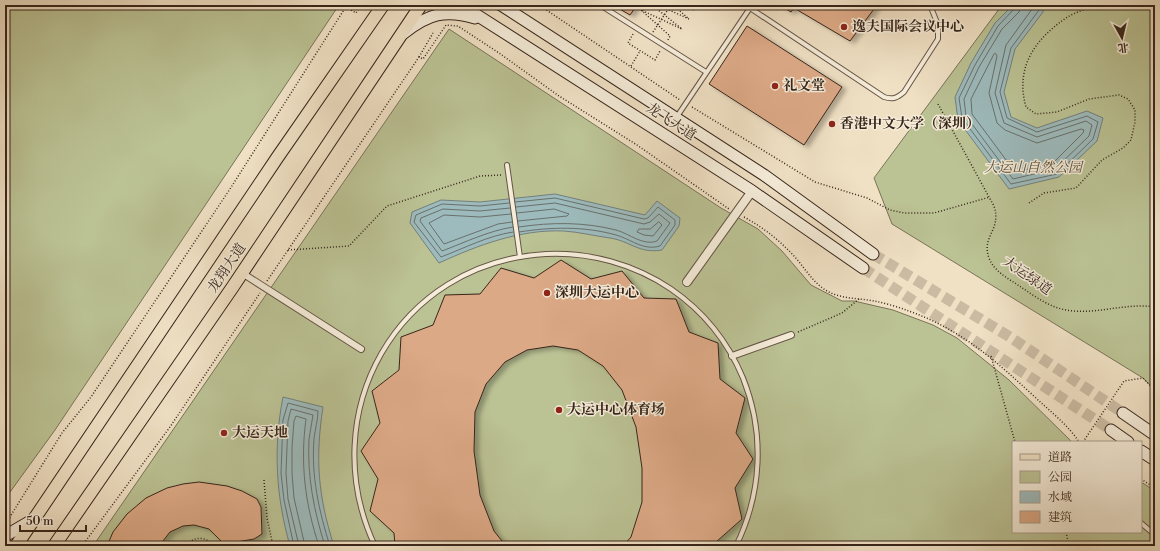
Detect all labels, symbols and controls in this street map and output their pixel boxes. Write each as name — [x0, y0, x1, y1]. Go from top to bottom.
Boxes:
place label: 逸夫国际会议中心 — [852, 18, 964, 36]
north arrow — [1102, 18, 1142, 58]
marker: 逸夫国际会议中心 — [839, 22, 849, 32]
text: 北 — [1117, 39, 1130, 55]
place label: 礼文堂 — [783, 77, 825, 95]
marker: 礼文堂 — [770, 81, 780, 91]
street label: 龙飞大道 — [643, 99, 699, 145]
place label: 香港中文大学（深圳） — [840, 115, 980, 133]
marker: 香港中文大学（深圳） — [827, 119, 837, 129]
park label: 大运山自然公园 — [984, 159, 1084, 177]
street label: 龙翔大道 — [204, 240, 250, 296]
street label: 大运绿道 — [999, 253, 1055, 299]
place label: 深圳大运中心 — [555, 284, 639, 302]
marker: 深圳大运中心 — [542, 288, 552, 298]
place label: 大运中心体育场 — [567, 401, 665, 419]
marker: 大运中心体育场 — [554, 405, 564, 415]
place label: 大运天地 — [232, 424, 288, 442]
marker: 大运天地 — [219, 428, 229, 438]
legend — [1012, 441, 1142, 533]
text: 道路 — [1048, 450, 1072, 465]
text: 公园 — [1048, 470, 1072, 485]
text: 水域 — [1048, 490, 1072, 505]
scale bar — [20, 507, 86, 533]
text: 建筑 — [1048, 510, 1072, 525]
text: 50 m — [26, 514, 54, 529]

